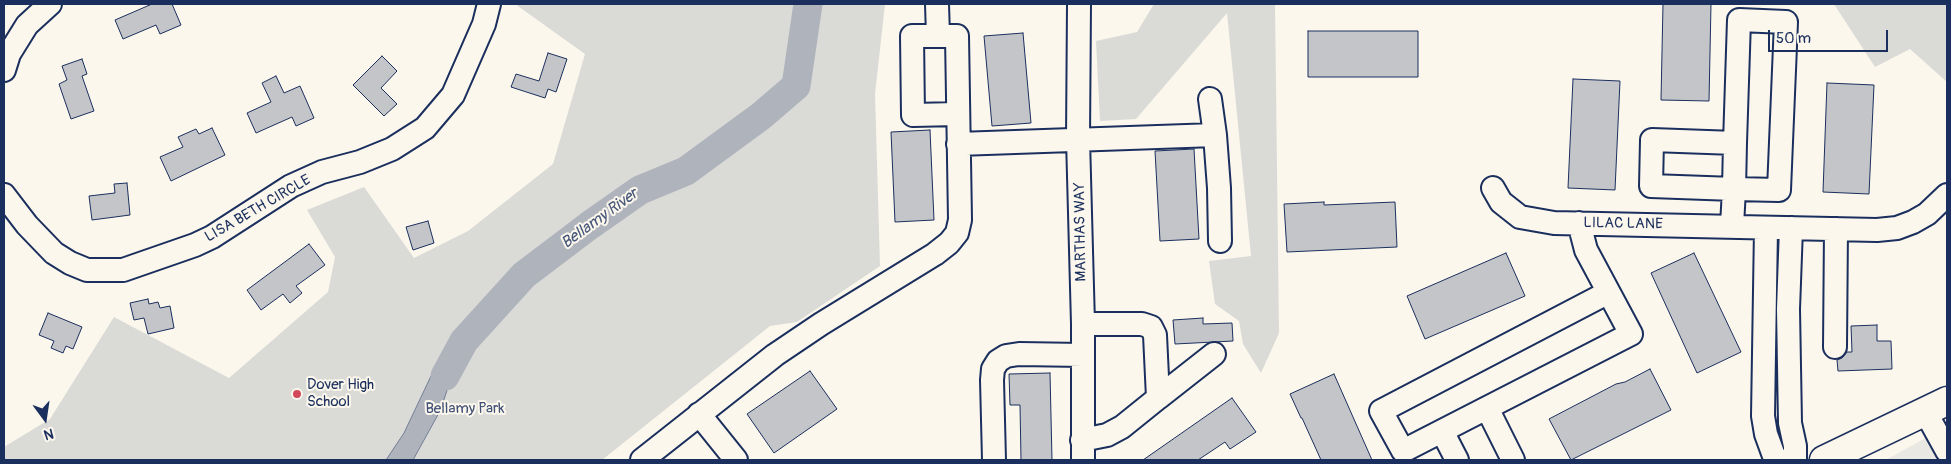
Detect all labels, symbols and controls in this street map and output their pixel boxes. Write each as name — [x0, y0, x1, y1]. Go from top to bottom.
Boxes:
scale bar — [1771, 20, 1891, 52]
text: 50 m — [1776, 29, 1811, 48]
street label: LISA BETH CIRCLE — [202, 171, 314, 247]
street label: MARTHAS WAY — [1071, 182, 1091, 282]
water label: Bellamy River — [558, 185, 642, 253]
street label: LILAC LANE — [1583, 214, 1663, 234]
place label: Dover High School — [307, 376, 374, 411]
marker: Dover High School — [291, 388, 303, 400]
north arrow — [20, 394, 70, 444]
park label: Bellamy Park — [425, 400, 505, 418]
text: N — [42, 425, 55, 443]

